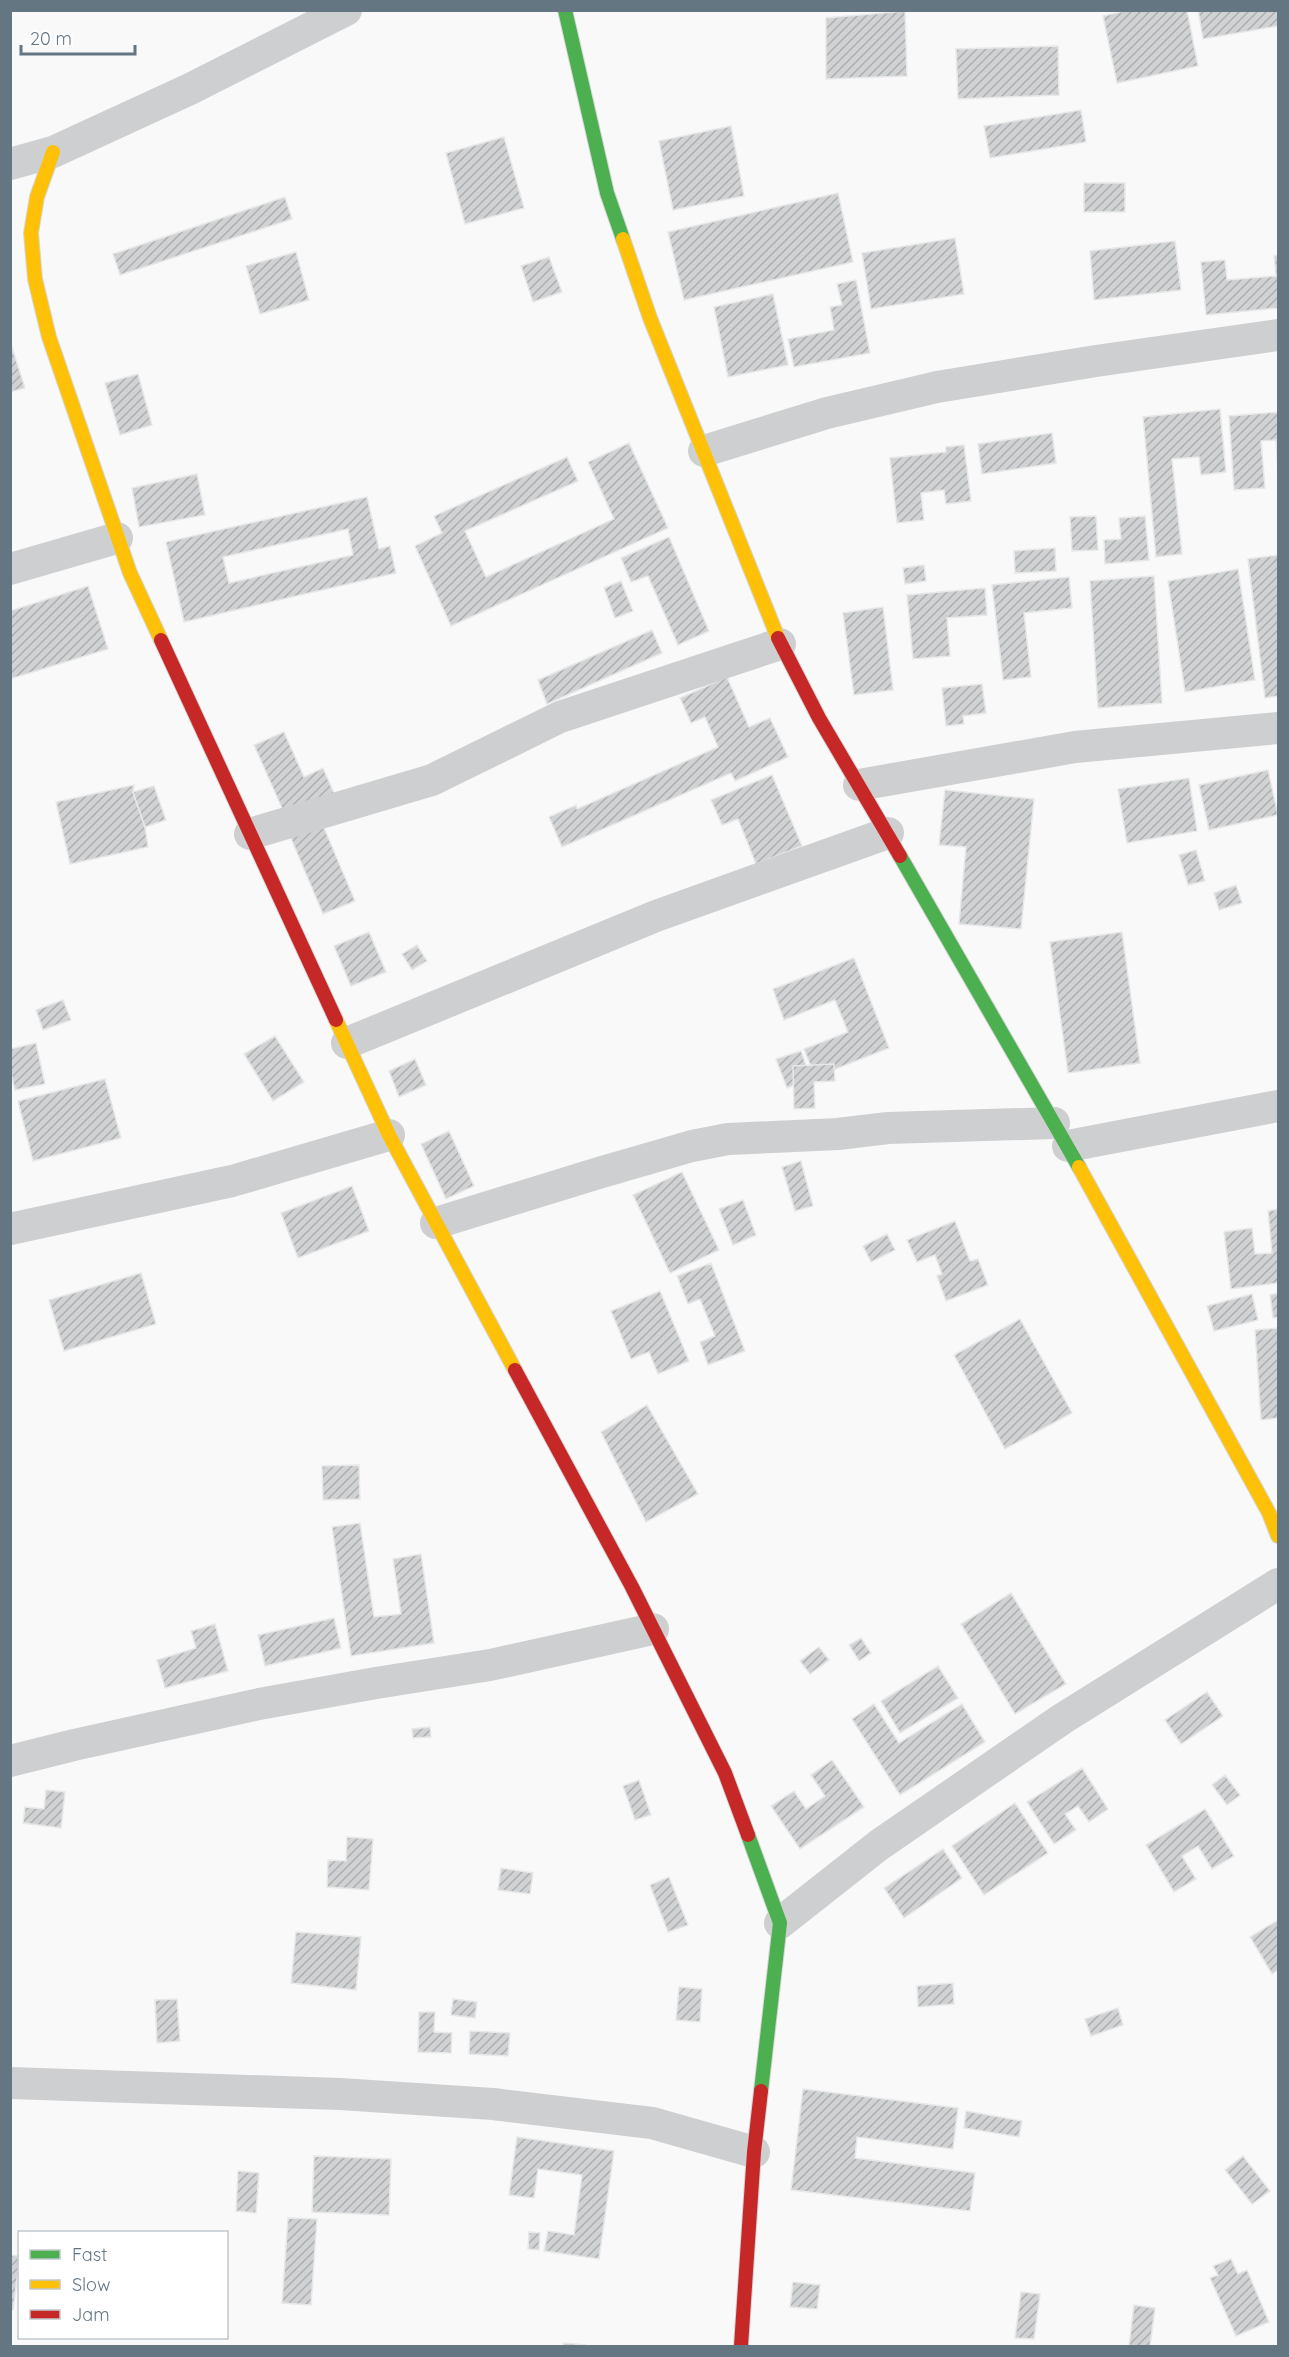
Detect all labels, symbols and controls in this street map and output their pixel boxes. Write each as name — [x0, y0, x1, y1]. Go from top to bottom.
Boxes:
scale bar — [21, 18, 135, 56]
text: 20 m — [30, 27, 72, 50]
legend — [18, 2231, 228, 2339]
text: Fast — [72, 2243, 107, 2266]
text: Slow — [72, 2273, 110, 2296]
text: Jam — [72, 2303, 110, 2326]

